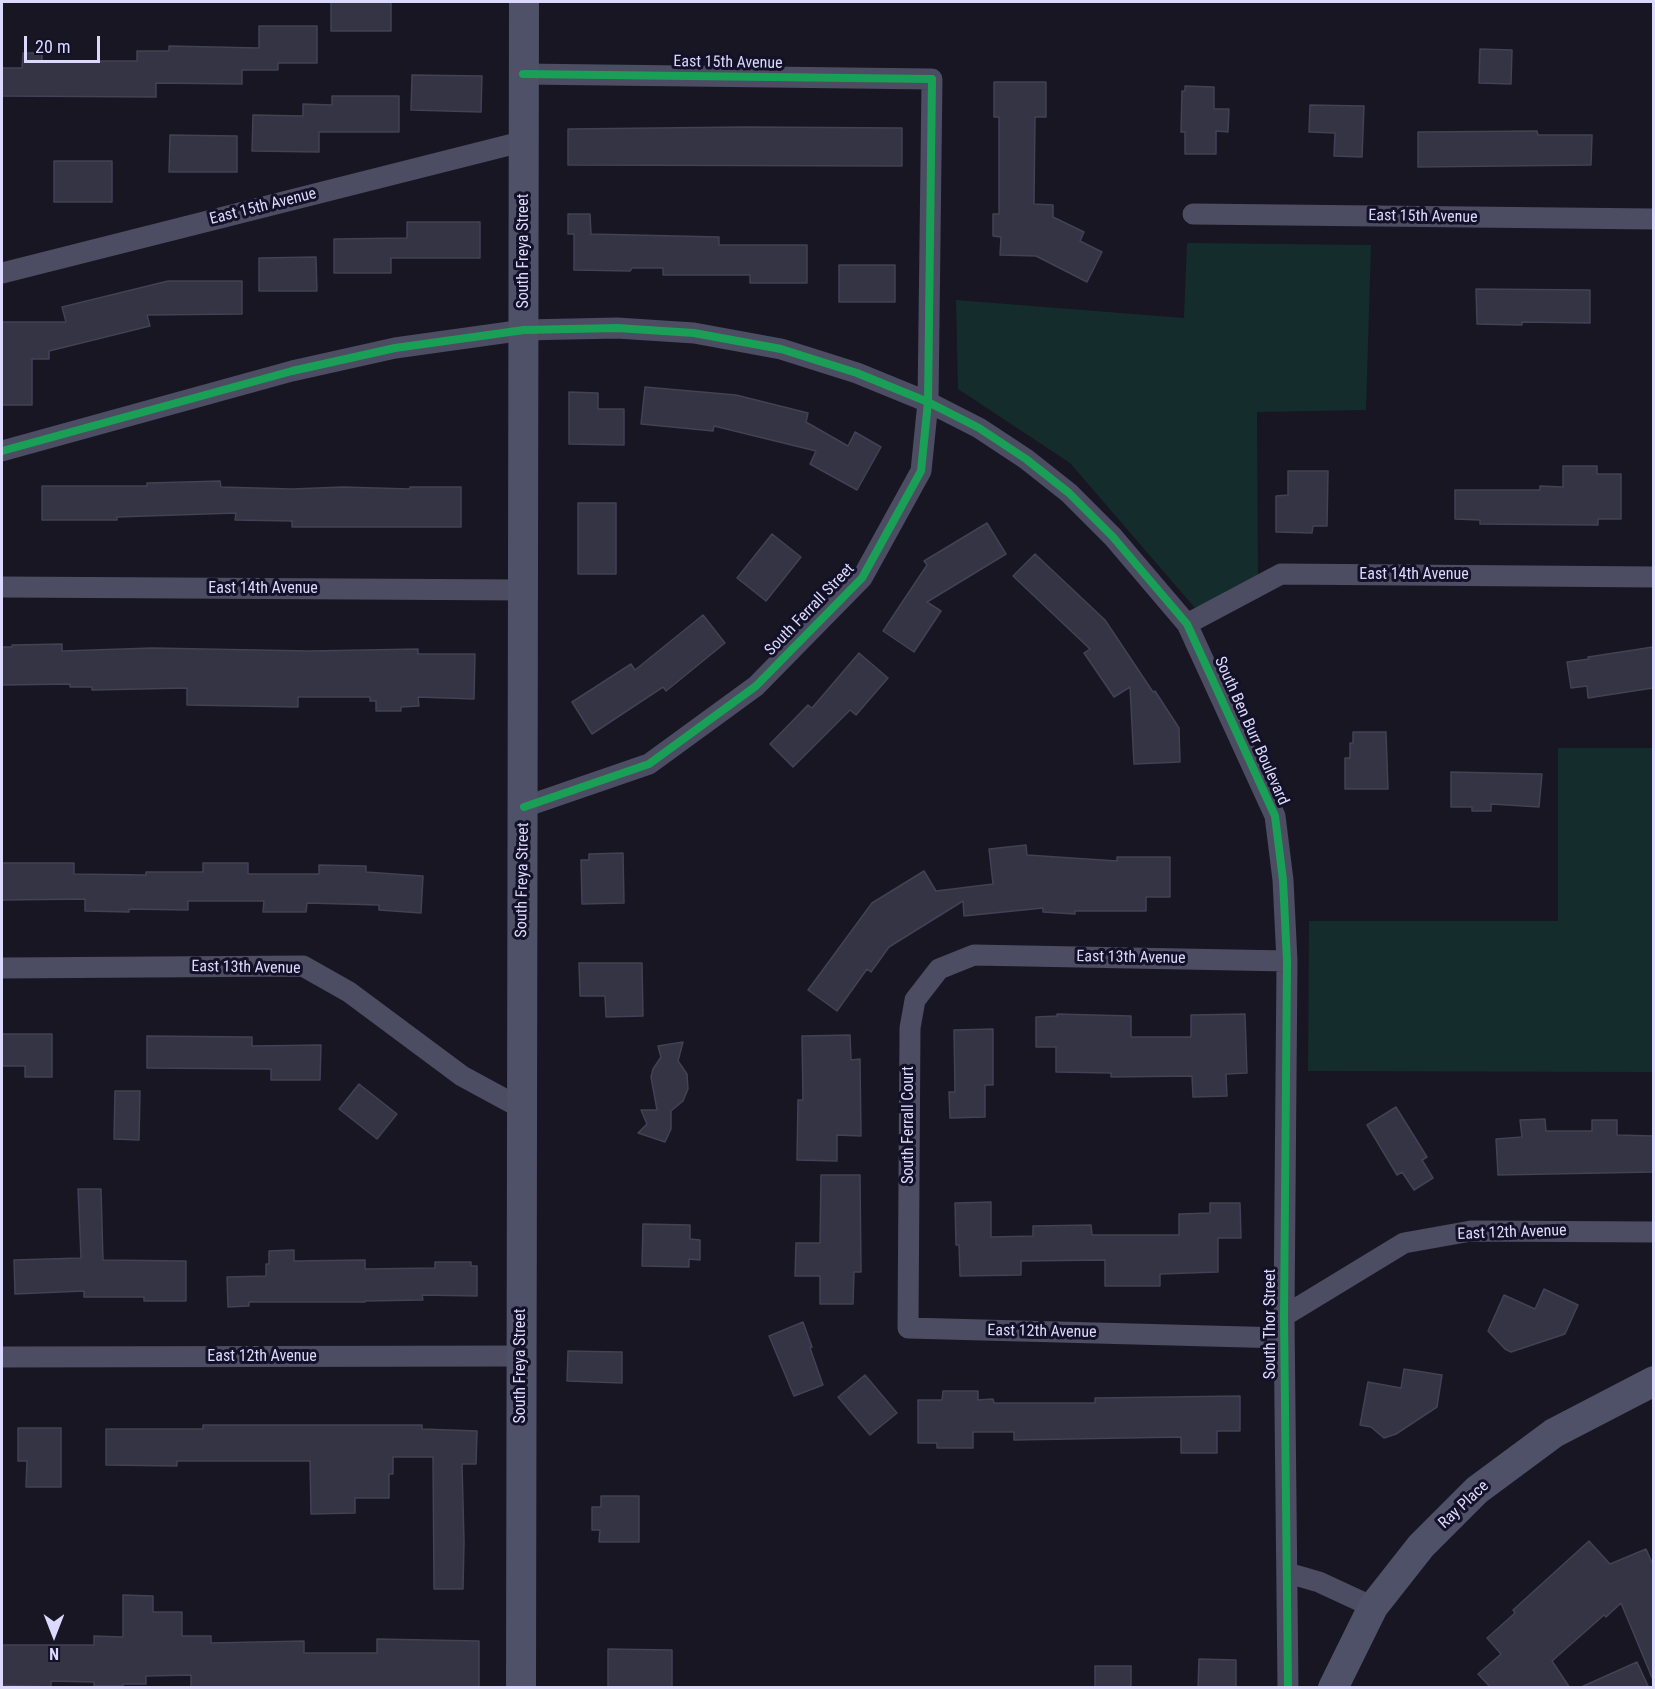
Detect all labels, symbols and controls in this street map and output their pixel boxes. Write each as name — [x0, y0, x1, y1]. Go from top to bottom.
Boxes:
scale bar — [27, 24, 104, 62]
text: 20 m — [35, 36, 70, 57]
street label: East 15th Avenue — [673, 52, 783, 74]
street label: East 15th Avenue — [208, 184, 318, 230]
street label: South Freya Street — [514, 193, 534, 309]
street label: East 15th Avenue — [1368, 206, 1478, 228]
street label: South Ferrall Street — [761, 560, 859, 660]
street label: East 14th Avenue — [1359, 565, 1469, 585]
street label: East 14th Avenue — [208, 579, 318, 599]
street label: South Ben Burr Boulevard — [1210, 654, 1292, 808]
street label: South Freya Street — [512, 822, 534, 938]
street label: East 13th Avenue — [1076, 947, 1186, 969]
street label: East 13th Avenue — [191, 957, 301, 979]
street label: South Ferrall Court — [899, 1066, 919, 1184]
street label: East 12th Avenue — [1457, 1221, 1567, 1245]
street label: South Thor Street — [1261, 1269, 1281, 1379]
street label: South Freya Street — [511, 1308, 531, 1424]
street label: East 12th Avenue — [987, 1321, 1097, 1343]
street label: East 12th Avenue — [207, 1347, 317, 1367]
street label: Ray Place — [1435, 1477, 1493, 1533]
north arrow — [24, 1605, 84, 1665]
text: N — [49, 1644, 59, 1663]

